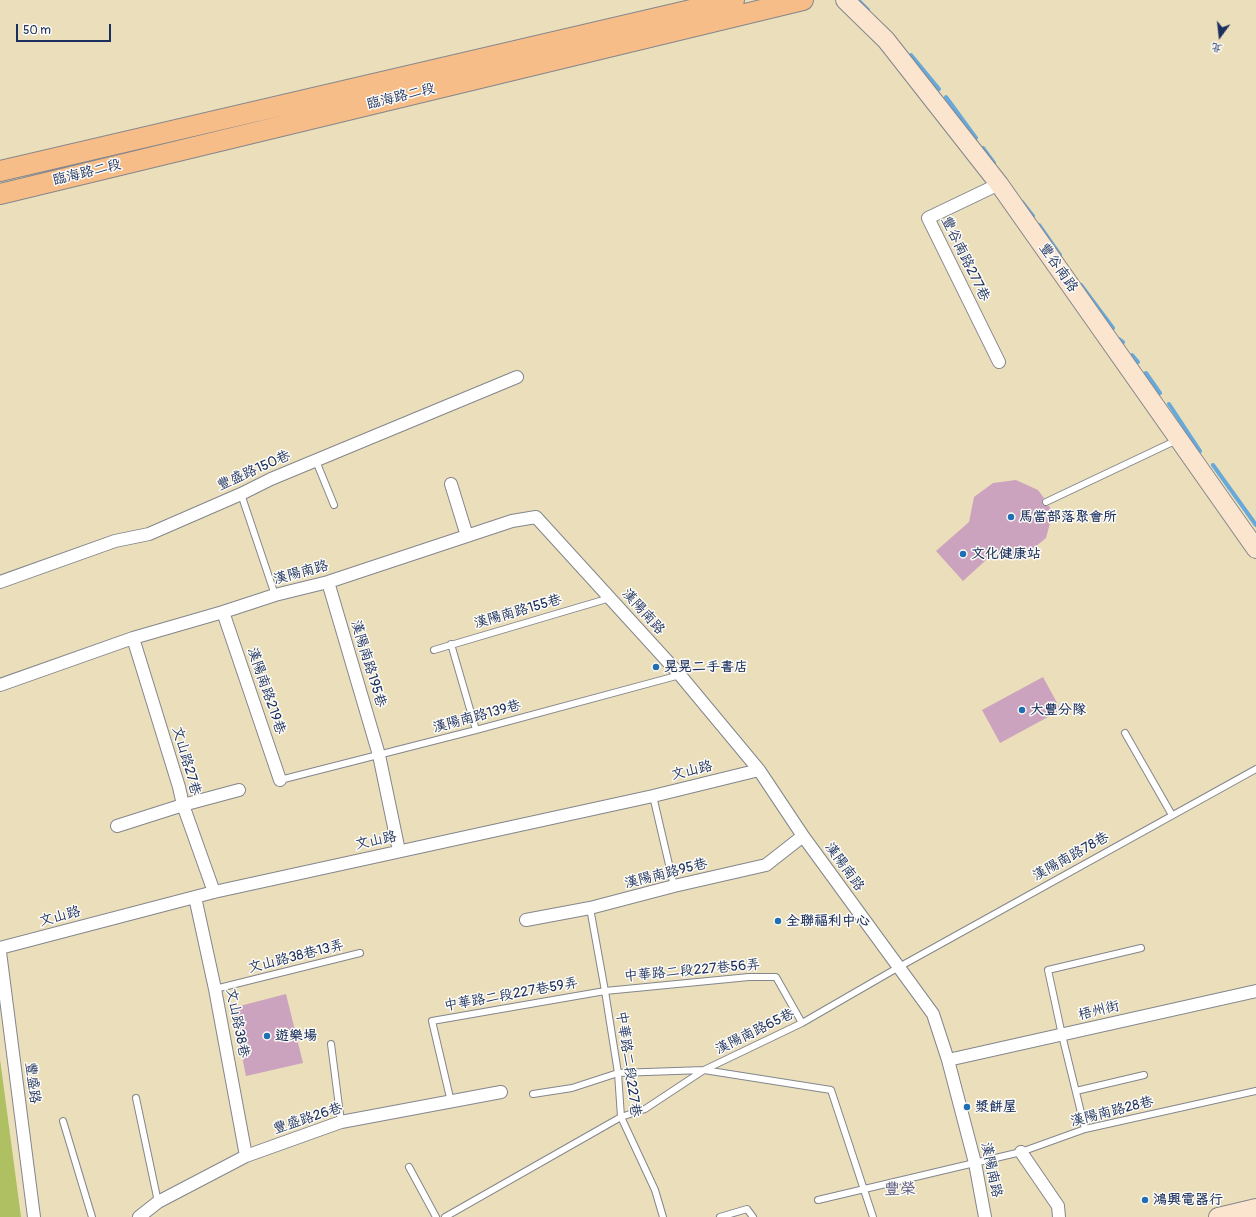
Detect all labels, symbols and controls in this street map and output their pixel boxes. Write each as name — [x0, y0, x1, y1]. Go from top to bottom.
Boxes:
scale bar — [18, 16, 113, 42]
north arrow — [1200, 16, 1240, 56]
text: 50 m — [23, 23, 51, 38]
text: 北 — [1210, 40, 1224, 56]
street label: 臨海路二段 — [365, 80, 437, 114]
street label: 臨海路二段 — [51, 156, 123, 190]
street label: 豐谷南路277巷 — [937, 214, 993, 304]
street label: 豐谷南路 — [1035, 240, 1081, 296]
street label: 豐盛路150巷 — [215, 447, 293, 495]
place label: 馬當部落聚會所 — [1019, 509, 1117, 525]
marker: 馬當部落聚會所 — [1006, 512, 1016, 522]
place label: 文化健康站 — [971, 546, 1041, 562]
marker: 文化健康站 — [958, 549, 968, 559]
street label: 漢陽南路 — [272, 558, 330, 588]
street label: 漢陽南路 — [618, 586, 668, 638]
street label: 漢陽南路155巷 — [472, 591, 564, 633]
street label: 漢陽南路195巷 — [347, 618, 389, 710]
street label: 漢陽南路219巷 — [243, 645, 289, 737]
place label: 晃晃二手書店 — [664, 659, 748, 675]
marker: 晃晃二手書店 — [651, 662, 661, 672]
street label: 漢陽南路139巷 — [431, 697, 523, 737]
place label: 大豐分隊 — [1030, 702, 1086, 718]
marker: 大豐分隊 — [1017, 705, 1027, 715]
street label: 文山路27巷 — [168, 724, 204, 798]
street label: 文山路 — [670, 758, 714, 784]
street label: 文山路 — [354, 828, 398, 854]
street label: 漢陽南路78巷 — [1030, 829, 1112, 885]
street label: 漢陽南路 — [821, 839, 867, 895]
street label: 漢陽南路95巷 — [623, 856, 709, 892]
street label: 文山路 — [38, 903, 82, 931]
place label: 全聯福利中心 — [786, 913, 870, 929]
marker: 全聯福利中心 — [773, 916, 783, 926]
street label: 文山路38巷13弄 — [246, 937, 346, 977]
street label: 中華路二段227巷56弄 — [623, 957, 761, 985]
street label: 中華路二段227巷59弄 — [443, 975, 579, 1015]
street label: 文山路38巷 — [222, 987, 252, 1059]
street label: 梧州街 — [1077, 998, 1121, 1024]
street label: 漢陽南路65巷 — [713, 1006, 797, 1058]
street label: 中華路二段227巷 — [612, 1010, 644, 1118]
place label: 遊樂場 — [275, 1028, 317, 1044]
marker: 遊樂場 — [262, 1031, 272, 1041]
street label: 豐盛路 — [21, 1061, 43, 1105]
street label: 漢陽南路28巷 — [1069, 1094, 1155, 1130]
place label: 漿餅屋 — [975, 1099, 1017, 1115]
street label: 豐盛路26巷 — [271, 1100, 345, 1138]
marker: 漿餅屋 — [962, 1102, 972, 1112]
street label: 漢陽南路 — [977, 1141, 1005, 1199]
district label: 豐榮 — [884, 1180, 916, 1200]
place label: 鴻興電器行 — [1153, 1192, 1223, 1208]
marker: 鴻興電器行 — [1140, 1195, 1150, 1205]

